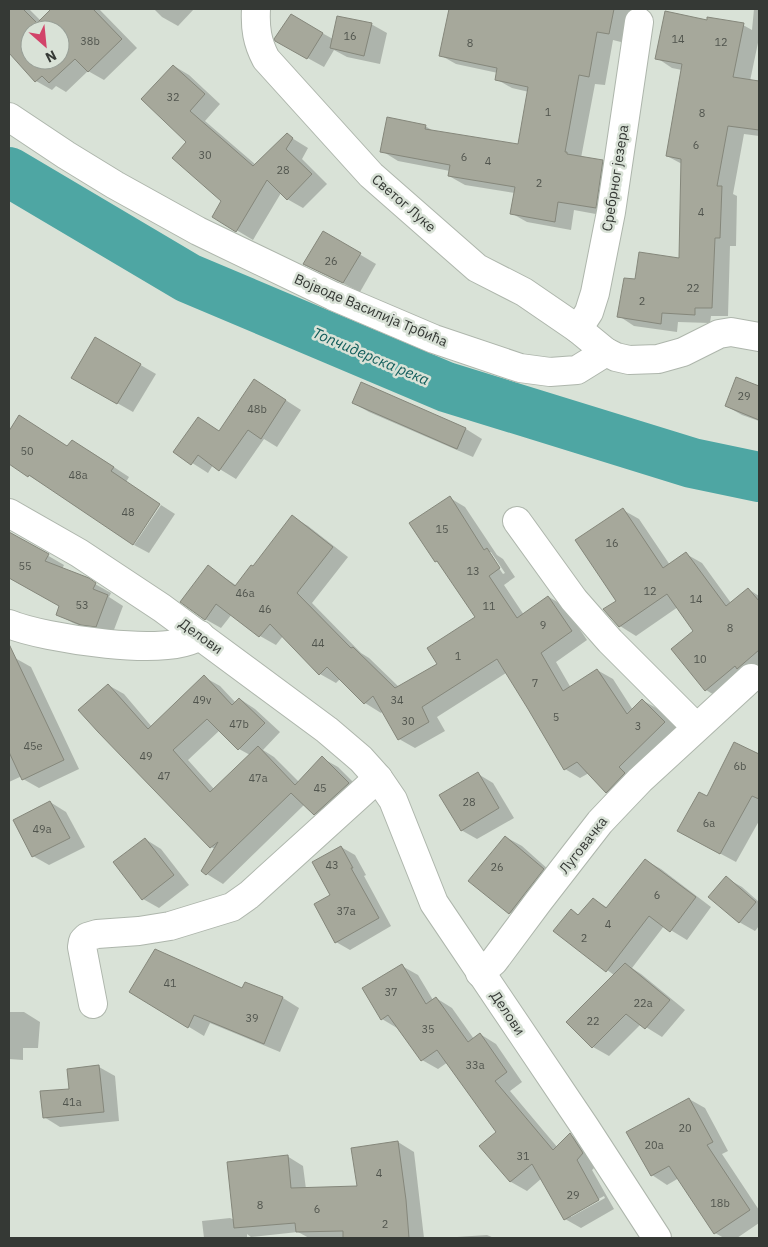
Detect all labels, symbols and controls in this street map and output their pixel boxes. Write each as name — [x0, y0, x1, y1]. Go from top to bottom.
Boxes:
north arrow — [20, 20, 70, 70]
house number: 16 — [343, 29, 357, 43]
house number: 14 — [671, 32, 685, 46]
house number: 38b — [80, 34, 100, 48]
house number: 12 — [714, 35, 728, 49]
house number: 8 — [467, 36, 473, 50]
text: N — [42, 46, 60, 67]
house number: 32 — [166, 90, 180, 104]
house number: 1 — [545, 105, 552, 119]
house number: 8 — [699, 106, 705, 120]
street label: Сребрног језера — [598, 123, 632, 233]
house number: 6 — [693, 138, 699, 152]
house number: 30 — [198, 148, 212, 162]
house number: 6 — [461, 150, 467, 164]
house number: 4 — [485, 154, 492, 168]
house number: 28 — [276, 163, 290, 177]
street label: Светог Луке — [368, 170, 440, 236]
house number: 2 — [536, 176, 542, 190]
house number: 4 — [698, 205, 705, 219]
house number: 26 — [324, 254, 338, 268]
street label: Војводе Василија Трбића — [292, 269, 451, 351]
house number: 22 — [686, 281, 700, 295]
house number: 2 — [639, 294, 645, 308]
water label: Топчидерска река — [310, 323, 432, 389]
house number: 29 — [737, 389, 751, 403]
house number: 48b — [247, 402, 267, 416]
house number: 50 — [20, 444, 34, 458]
house number: 48a — [68, 468, 88, 482]
house number: 48 — [121, 505, 135, 519]
house number: 15 — [435, 522, 449, 536]
house number: 16 — [605, 536, 619, 550]
house number: 55 — [18, 559, 32, 573]
house number: 13 — [466, 564, 480, 578]
house number: 12 — [643, 584, 657, 598]
house number: 46a — [235, 586, 255, 600]
house number: 14 — [689, 592, 703, 606]
house number: 53 — [75, 598, 89, 612]
house number: 11 — [482, 599, 496, 613]
house number: 46 — [258, 602, 272, 616]
street label: Делови — [176, 614, 226, 658]
house number: 9 — [540, 618, 546, 632]
house number: 8 — [727, 621, 733, 635]
house number: 44 — [311, 636, 325, 650]
house number: 1 — [455, 649, 462, 663]
house number: 10 — [693, 652, 707, 666]
house number: 7 — [532, 676, 538, 690]
house number: 49v — [193, 693, 212, 707]
house number: 34 — [390, 693, 404, 707]
house number: 5 — [553, 710, 559, 724]
house number: 30 — [401, 714, 415, 728]
house number: 47b — [229, 717, 249, 731]
house number: 3 — [635, 719, 641, 733]
house number: 45e — [23, 739, 43, 753]
house number: 49 — [139, 749, 153, 763]
house number: 6b — [734, 759, 746, 773]
house number: 47 — [157, 769, 171, 783]
house number: 47a — [248, 771, 268, 785]
house number: 45 — [313, 781, 327, 795]
house number: 28 — [462, 795, 476, 809]
street label: Луговачка — [555, 812, 611, 877]
house number: 6a — [703, 816, 715, 830]
house number: 49a — [32, 822, 52, 836]
house number: 43 — [325, 858, 339, 872]
house number: 26 — [490, 860, 504, 874]
house number: 6 — [654, 888, 660, 902]
house number: 37a — [336, 904, 356, 918]
house number: 4 — [605, 917, 612, 931]
house number: 2 — [581, 931, 587, 945]
house number: 41 — [163, 976, 177, 990]
house number: 37 — [384, 985, 398, 999]
street label: Делови — [487, 987, 529, 1039]
house number: 22a — [633, 996, 653, 1010]
house number: 39 — [245, 1011, 259, 1025]
house number: 22 — [586, 1014, 600, 1028]
house number: 35 — [421, 1022, 435, 1036]
house number: 33a — [465, 1058, 485, 1072]
house number: 41a — [62, 1095, 82, 1109]
house number: 20 — [678, 1121, 692, 1135]
house number: 20a — [644, 1138, 664, 1152]
house number: 31 — [516, 1149, 530, 1163]
house number: 4 — [376, 1166, 383, 1180]
house number: 29 — [566, 1188, 580, 1202]
house number: 18b — [710, 1196, 730, 1210]
house number: 8 — [257, 1198, 263, 1212]
house number: 6 — [314, 1202, 320, 1216]
house number: 2 — [382, 1217, 388, 1231]

